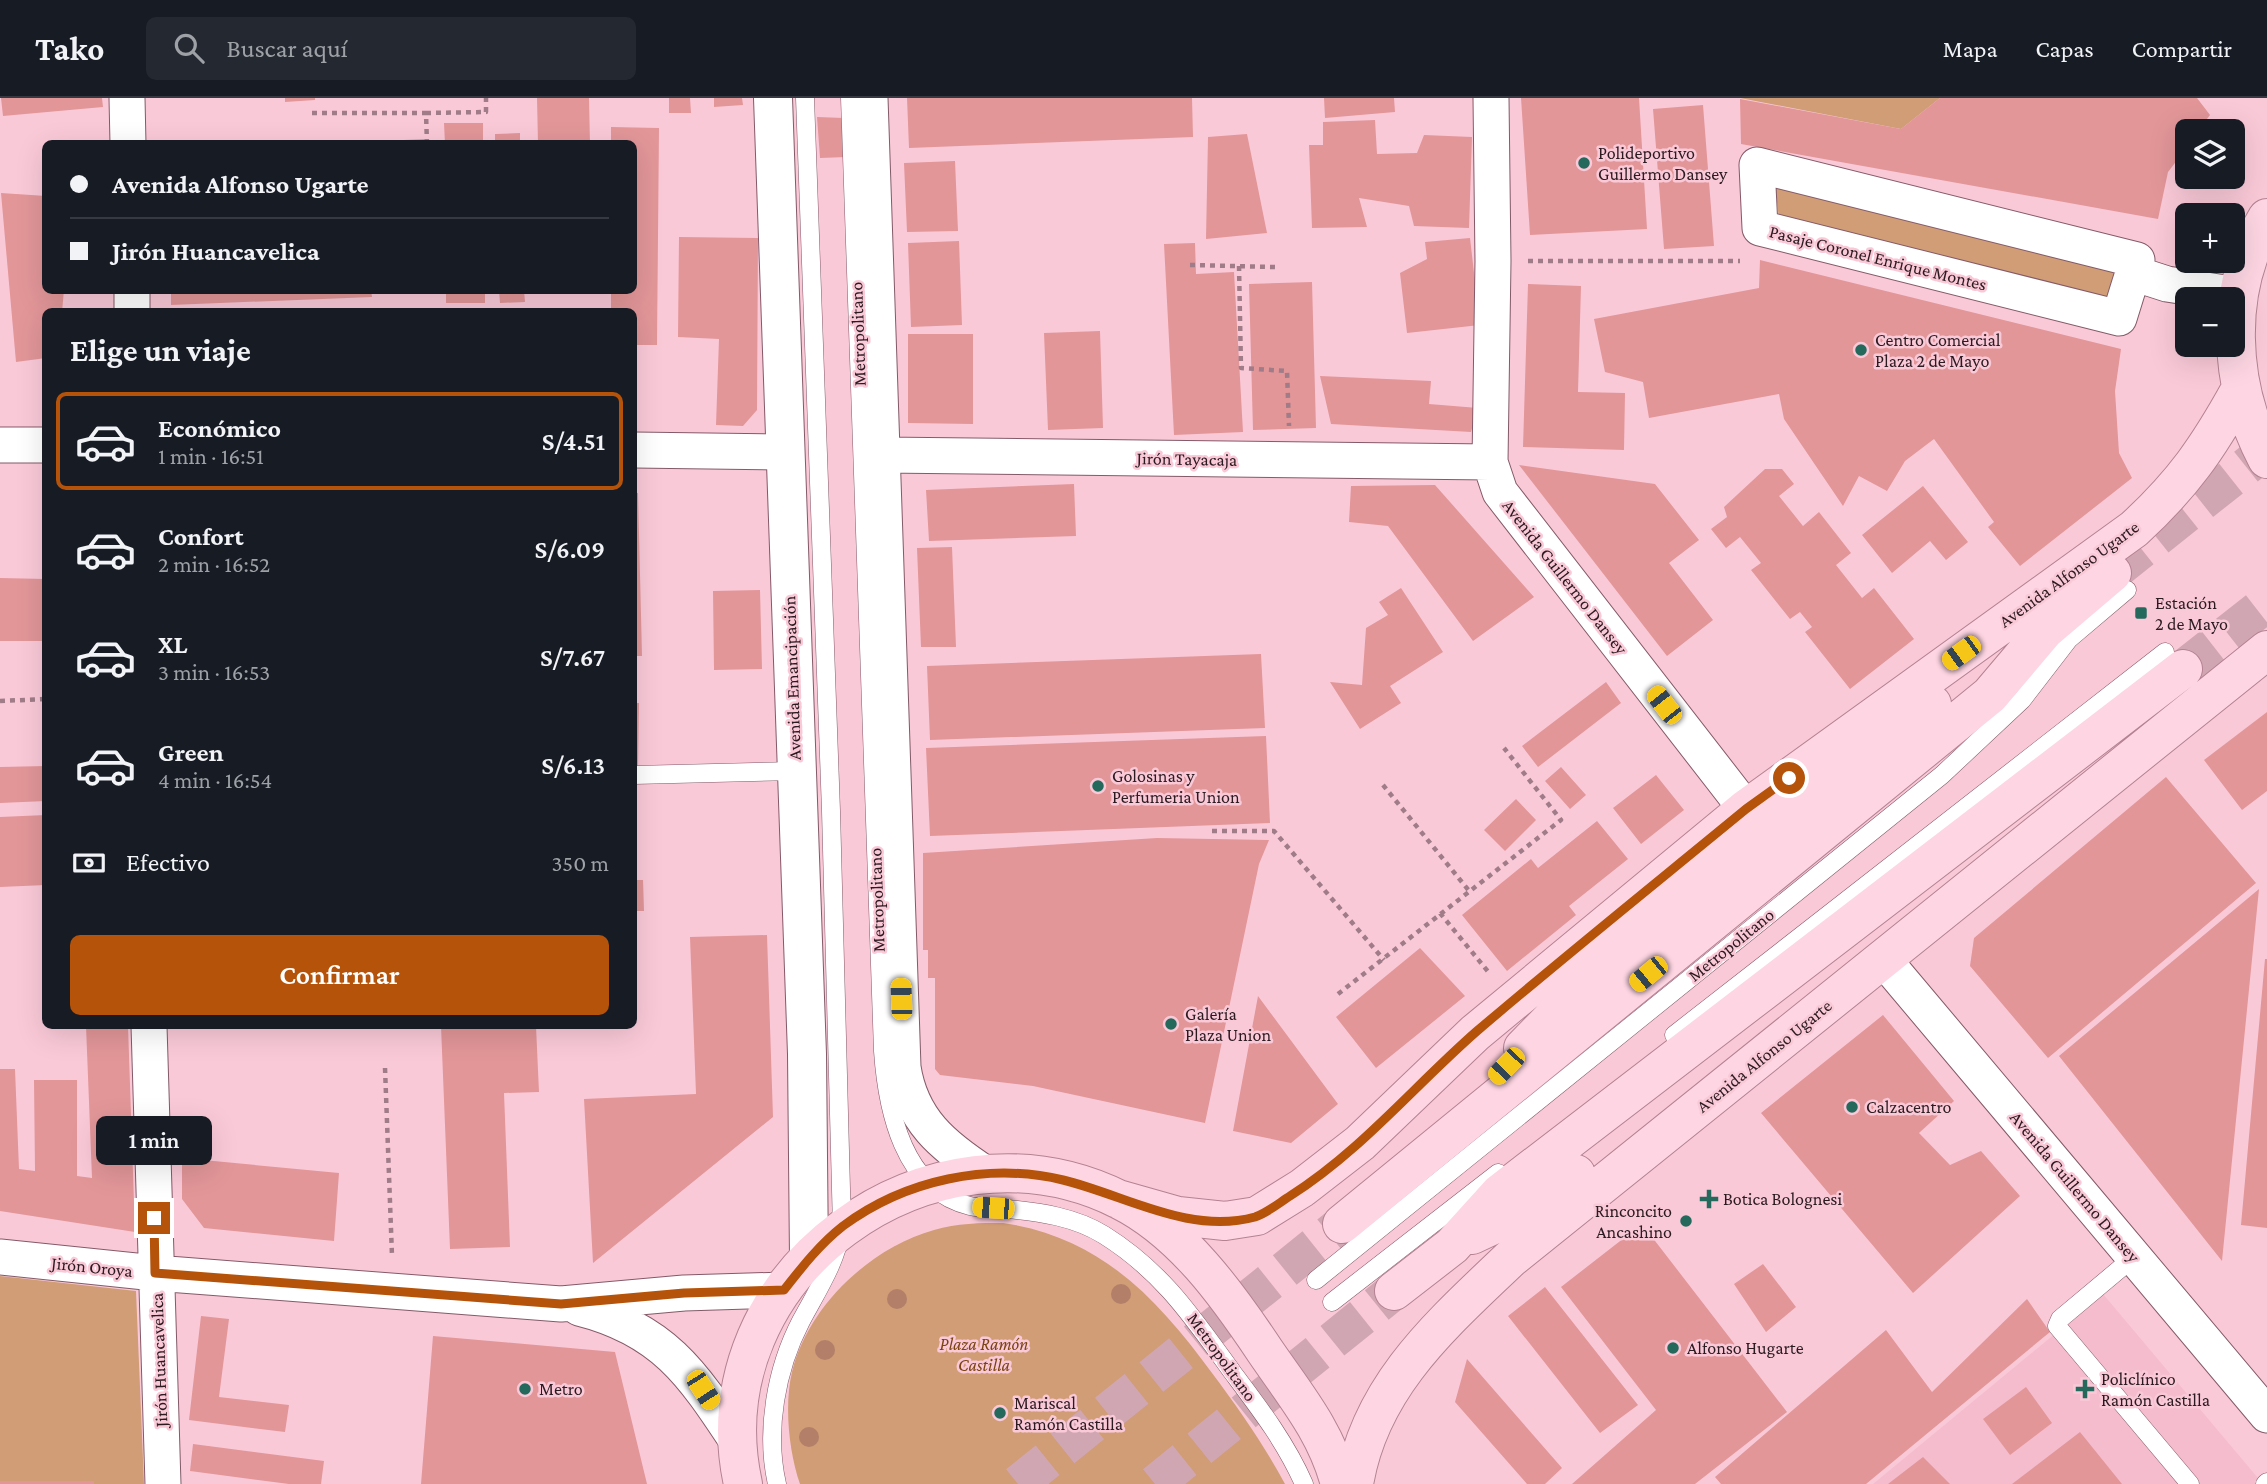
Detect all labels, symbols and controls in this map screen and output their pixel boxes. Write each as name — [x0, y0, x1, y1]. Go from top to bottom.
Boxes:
search box — [146, 17, 636, 80]
icon: search — [170, 29, 208, 67]
text: Tako — [35, 30, 104, 67]
text: Buscar aquí — [226, 34, 348, 63]
text: Mapa — [1943, 35, 1998, 62]
text: Capas — [2036, 35, 2094, 62]
text: Compartir — [2132, 35, 2232, 62]
map controls — [2175, 119, 2245, 357]
button: layers — [2175, 119, 2245, 189]
place label: Polideportivo Guillermo Dansey — [1598, 143, 1728, 184]
marker: Polideportivo Guillermo Dansey — [1576, 155, 1592, 171]
text: Avenida Alfonso Ugarte — [112, 170, 369, 199]
button: + — [2175, 203, 2245, 273]
street label: Pasaje Coronel Enrique Montes — [1767, 221, 1989, 296]
text: Jirón Huancavelica — [112, 237, 320, 266]
street label: Metropolitano — [846, 281, 870, 387]
button: − — [2175, 287, 2245, 357]
place label: Centro Comercial Plaza 2 de Mayo — [1875, 330, 2001, 371]
text: Elige un viaje — [70, 332, 251, 368]
marker: Centro Comercial Plaza 2 de Mayo — [1853, 342, 1869, 358]
icon: car — [74, 410, 137, 473]
text: Económico — [158, 414, 281, 443]
text: S/4.51 — [542, 427, 605, 456]
text: 1 min · 16:51 — [158, 443, 264, 469]
street label: Jirón Tayacaja — [1135, 448, 1237, 471]
street label: Avenida Guillermo Dansey — [1498, 496, 1632, 659]
street label: Avenida Alfonso Ugarte — [1995, 516, 2143, 631]
icon: car — [74, 518, 137, 581]
text: Confort — [158, 522, 244, 551]
text: S/6.09 — [535, 535, 605, 564]
text: 2 min · 16:52 — [158, 551, 270, 577]
place label: Estación 2 de Mayo — [2155, 593, 2228, 634]
street label: Avenida Emancipación — [779, 595, 805, 761]
marker: Estación 2 de Mayo — [2133, 605, 2149, 621]
icon: car — [74, 626, 137, 689]
text: XL — [158, 630, 187, 659]
car — [1938, 632, 1985, 674]
text: S/7.67 — [540, 643, 605, 672]
text: 3 min · 16:53 — [158, 659, 270, 685]
car — [1643, 682, 1686, 728]
icon: car — [74, 734, 137, 797]
text: Green — [158, 738, 224, 767]
text: S/6.13 — [541, 751, 605, 780]
route start — [1773, 762, 1805, 794]
place label: Golosinas y Perfumeria Union — [1112, 766, 1240, 807]
text: 4 min · 16:54 — [158, 767, 272, 793]
marker: Golosinas y Perfumeria Union — [1090, 778, 1106, 794]
icon: cash — [70, 844, 108, 882]
street label: Metropolitano — [865, 847, 889, 953]
text: Efectivo — [126, 848, 210, 877]
text: 350 m — [551, 850, 609, 876]
street label: Metropolitano — [1684, 904, 1778, 986]
button: Confirmar — [70, 935, 609, 1015]
car — [1626, 953, 1671, 995]
car — [890, 978, 913, 1020]
street label: Avenida Alfonso Ugarte — [1692, 995, 1836, 1117]
place label: Galería Plaza Union — [1185, 1004, 1271, 1045]
marker: Galería Plaza Union — [1163, 1016, 1179, 1032]
car — [1484, 1044, 1529, 1088]
place label: Calzacentro — [1866, 1097, 1951, 1117]
marker: Calzacentro — [1844, 1099, 1860, 1115]
street label: Avenida Guillermo Dansey — [2006, 1107, 2144, 1267]
callout: 1 min — [96, 1116, 212, 1166]
text: 1 min — [128, 1127, 180, 1153]
place label: Botica Bolognesi — [1723, 1189, 1842, 1209]
marker: Botica Bolognesi — [1701, 1191, 1717, 1207]
car — [972, 1196, 1015, 1220]
place label: Rinconcito Ancashino — [1595, 1201, 1672, 1242]
route end — [138, 1202, 170, 1234]
marker: Rinconcito Ancashino — [1678, 1213, 1694, 1229]
street label: Jirón Oroya — [48, 1253, 134, 1281]
street label: Jirón Huancavelica — [147, 1292, 171, 1430]
street label: Metropolitano — [1183, 1309, 1261, 1405]
park label: Plaza Ramón Castilla — [940, 1334, 1028, 1375]
place label: Alfonso Hugarte — [1687, 1338, 1804, 1358]
marker: Alfonso Hugarte — [1665, 1340, 1681, 1356]
car — [683, 1367, 724, 1413]
place label: Policlínico Ramón Castilla — [2101, 1369, 2210, 1410]
place label: Metro — [539, 1379, 583, 1399]
marker: Policlínico Ramón Castilla — [2075, 1379, 2095, 1399]
marker: Metro — [517, 1381, 533, 1397]
place label: Mariscal Ramón Castilla — [1014, 1393, 1123, 1434]
marker: Mariscal Ramón Castilla — [992, 1405, 1008, 1421]

